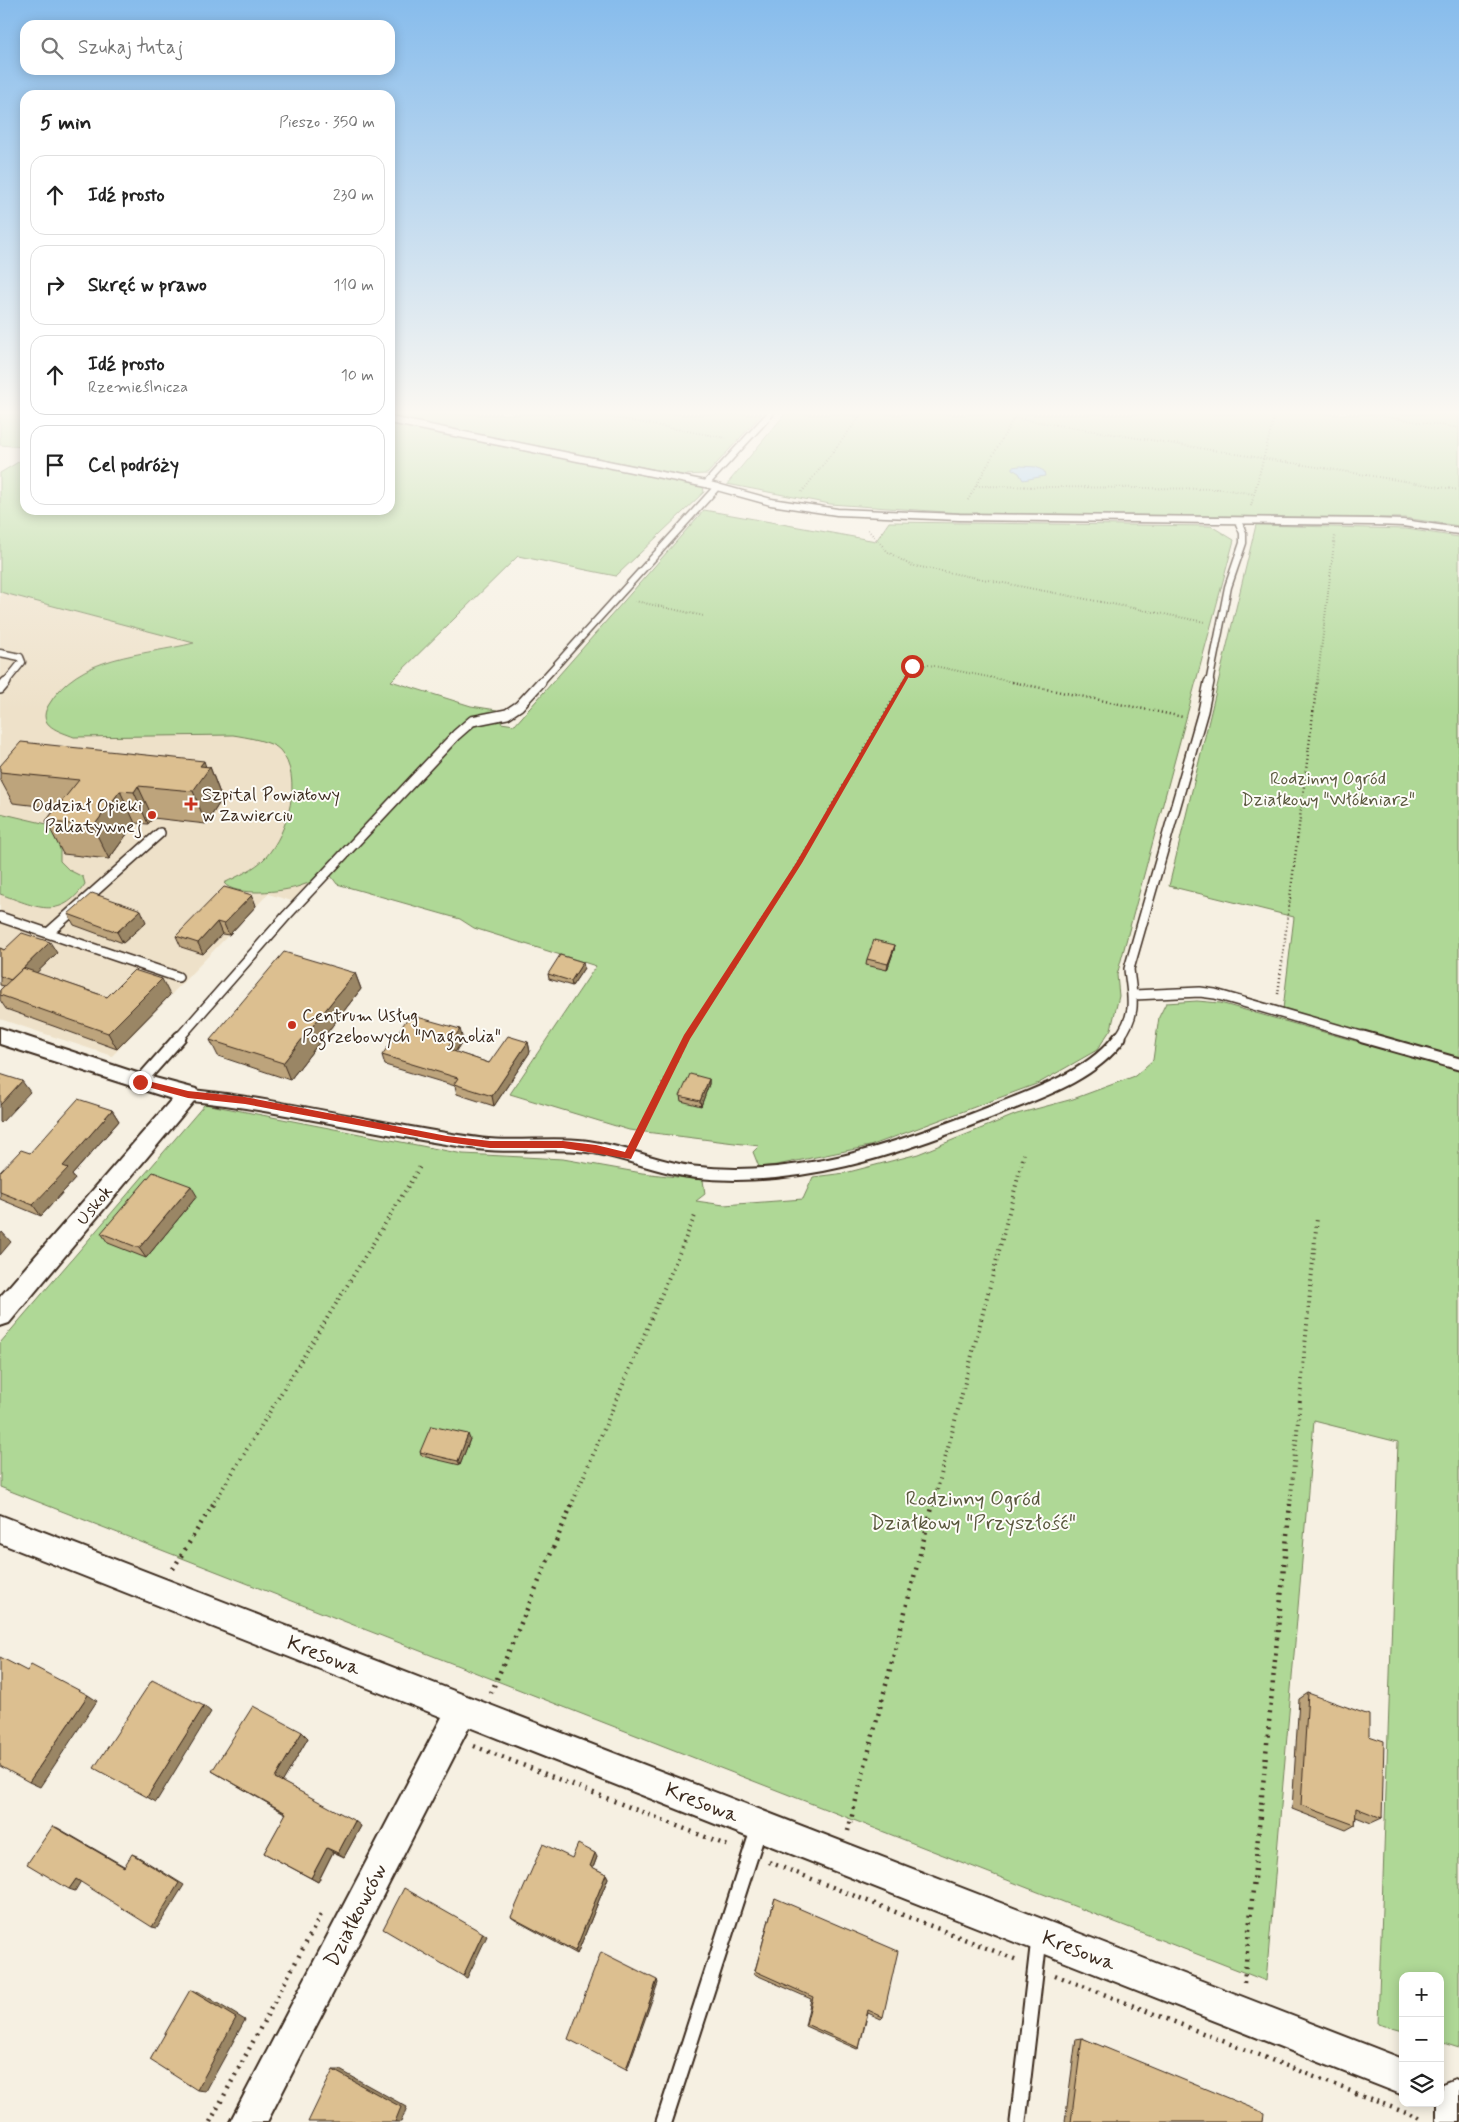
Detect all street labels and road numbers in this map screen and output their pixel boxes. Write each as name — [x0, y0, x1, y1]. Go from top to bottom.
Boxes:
street label: Uskok — [71, 1180, 119, 1231]
street label: Kresowa — [283, 1629, 365, 1683]
street label: Kresowa — [661, 1776, 743, 1830]
street label: Działkowców — [318, 1859, 394, 1972]
street label: Kresowa — [1038, 1924, 1120, 1978]

